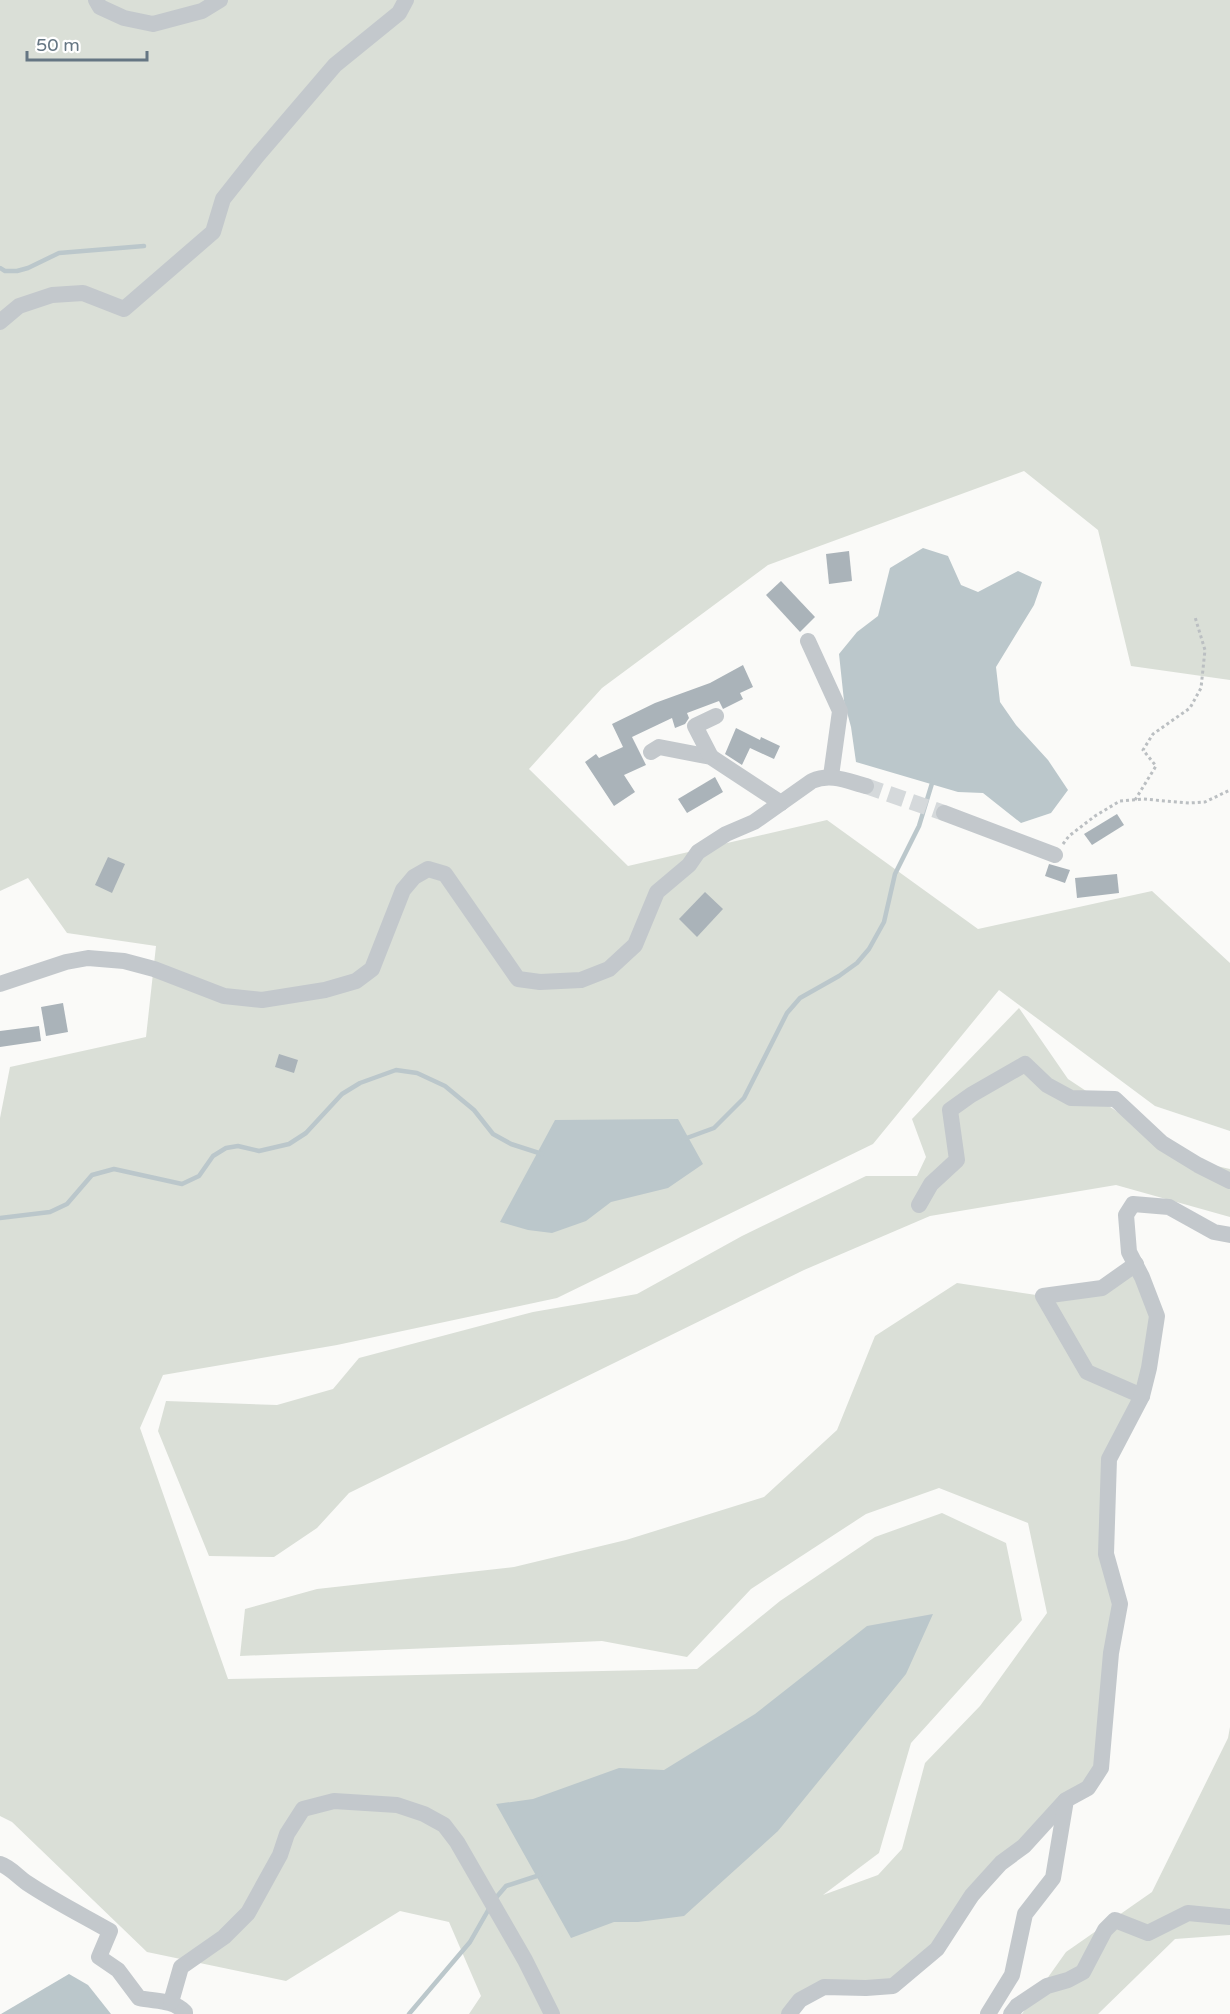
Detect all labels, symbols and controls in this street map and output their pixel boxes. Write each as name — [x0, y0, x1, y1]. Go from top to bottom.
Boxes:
scale bar — [27, 24, 147, 62]
text: 50 m — [36, 34, 80, 56]

